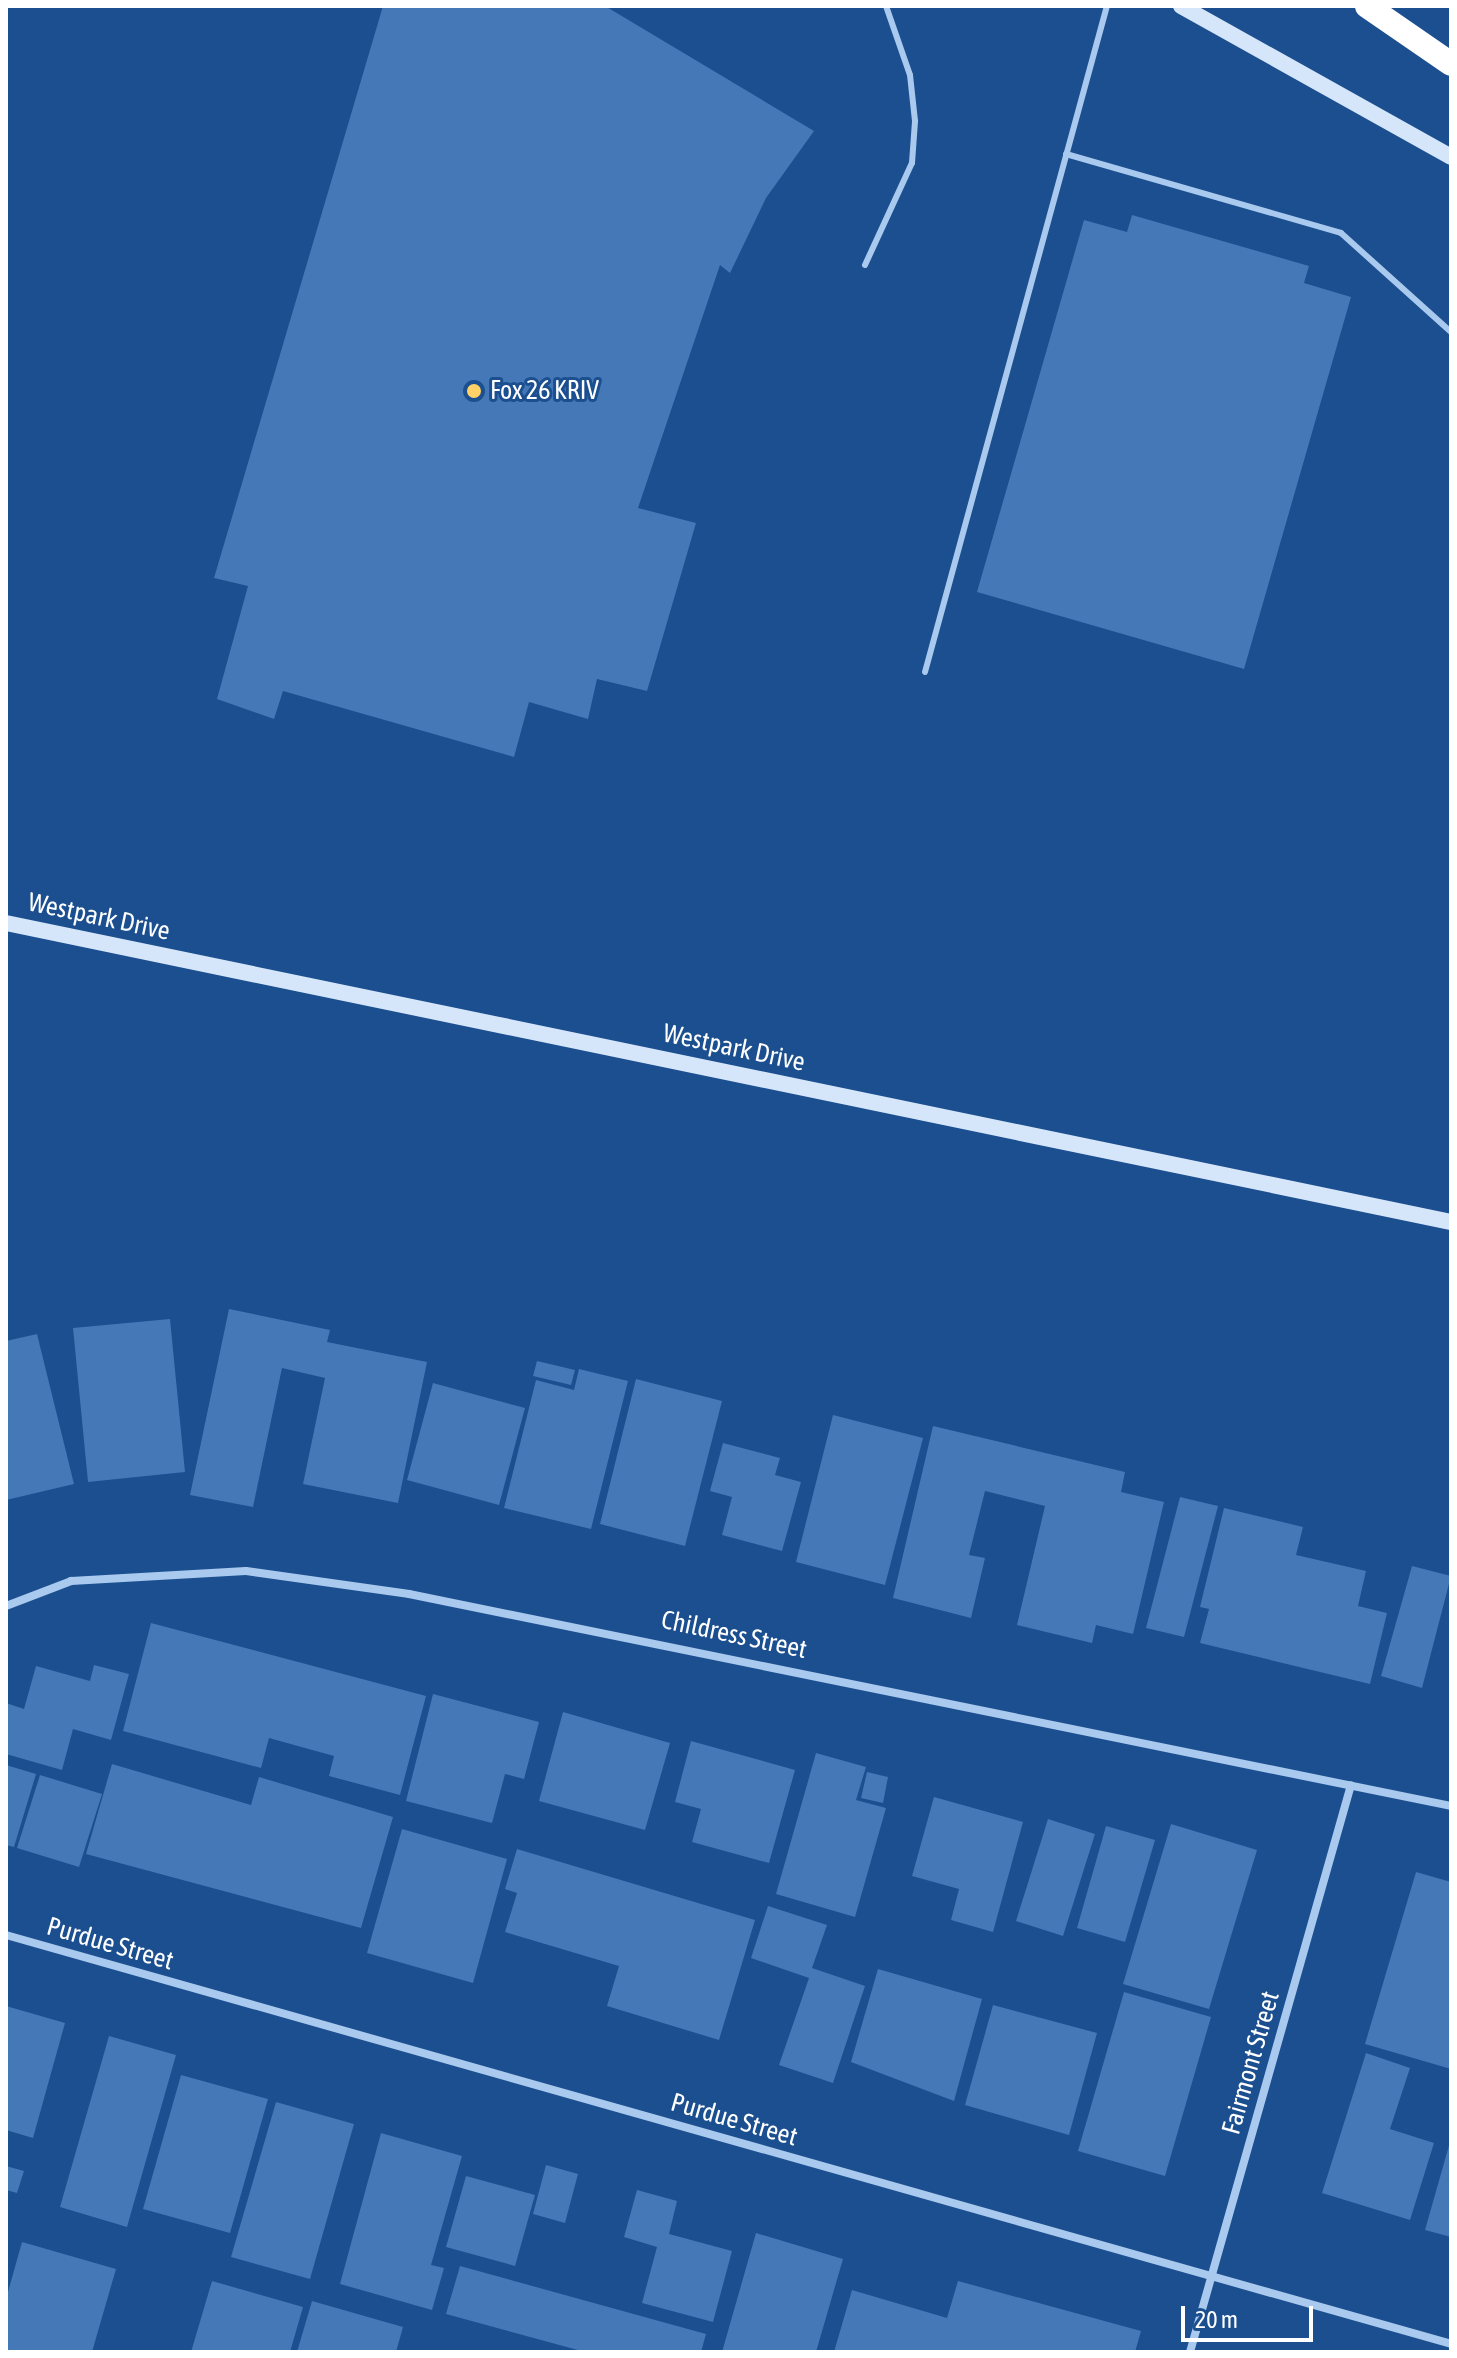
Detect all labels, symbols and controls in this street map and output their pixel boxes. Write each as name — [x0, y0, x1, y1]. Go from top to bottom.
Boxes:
place label: Fox 26 KRIV — [490, 375, 599, 407]
marker: Fox 26 KRIV — [465, 382, 483, 400]
street label: Westpark Drive — [25, 887, 173, 947]
street label: Westpark Drive — [660, 1018, 808, 1078]
street label: Childress Street — [659, 1604, 809, 1666]
street label: Purdue Street — [43, 1911, 177, 1977]
street label: Fairmont Street — [1216, 1988, 1286, 2138]
street label: Purdue Street — [667, 2087, 801, 2153]
scale bar — [1185, 2290, 1317, 2340]
text: 20 m — [1195, 2306, 1238, 2333]

